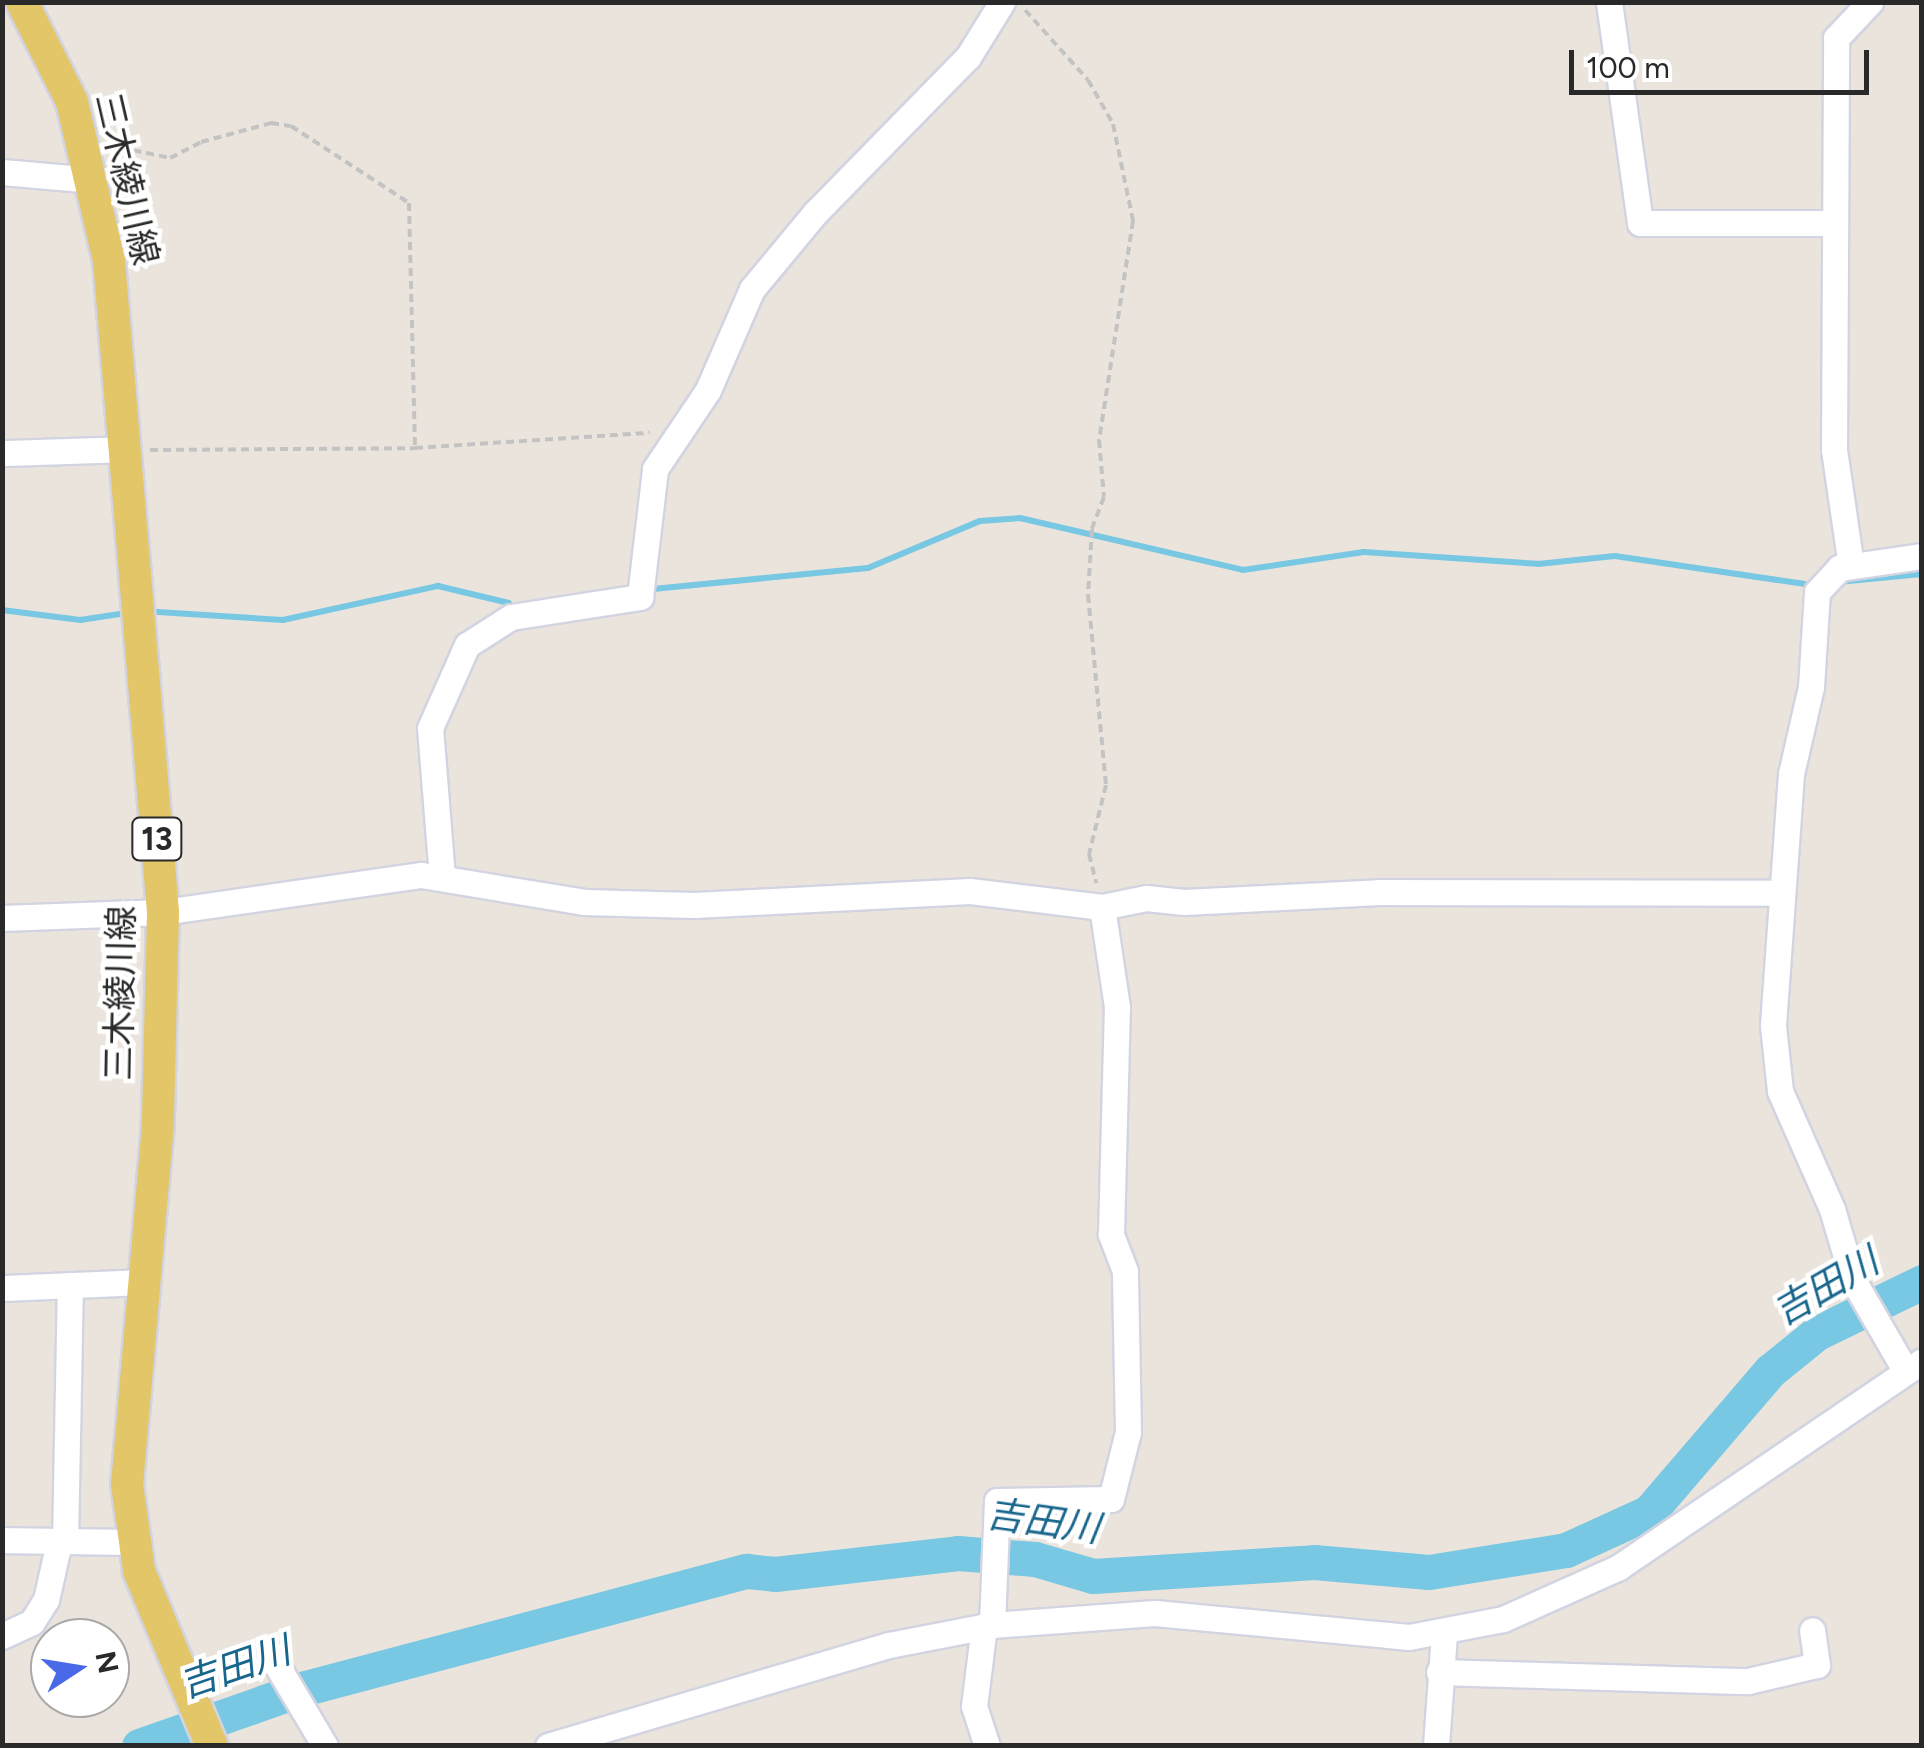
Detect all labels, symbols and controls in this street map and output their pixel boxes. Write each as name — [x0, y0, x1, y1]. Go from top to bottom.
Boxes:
scale bar — [1574, 30, 1874, 92]
text: 100 m — [1586, 49, 1670, 86]
street label: 三木綾川線 — [87, 89, 167, 269]
road number: 13 — [130, 812, 184, 866]
street label: 三木綾川線 — [97, 905, 143, 1081]
water label: 吉田川 — [1765, 1239, 1887, 1335]
water label: 吉田川 — [983, 1491, 1103, 1553]
north arrow — [30, 1618, 130, 1718]
water label: 吉田川 — [174, 1628, 296, 1708]
text: N — [89, 1648, 126, 1676]

